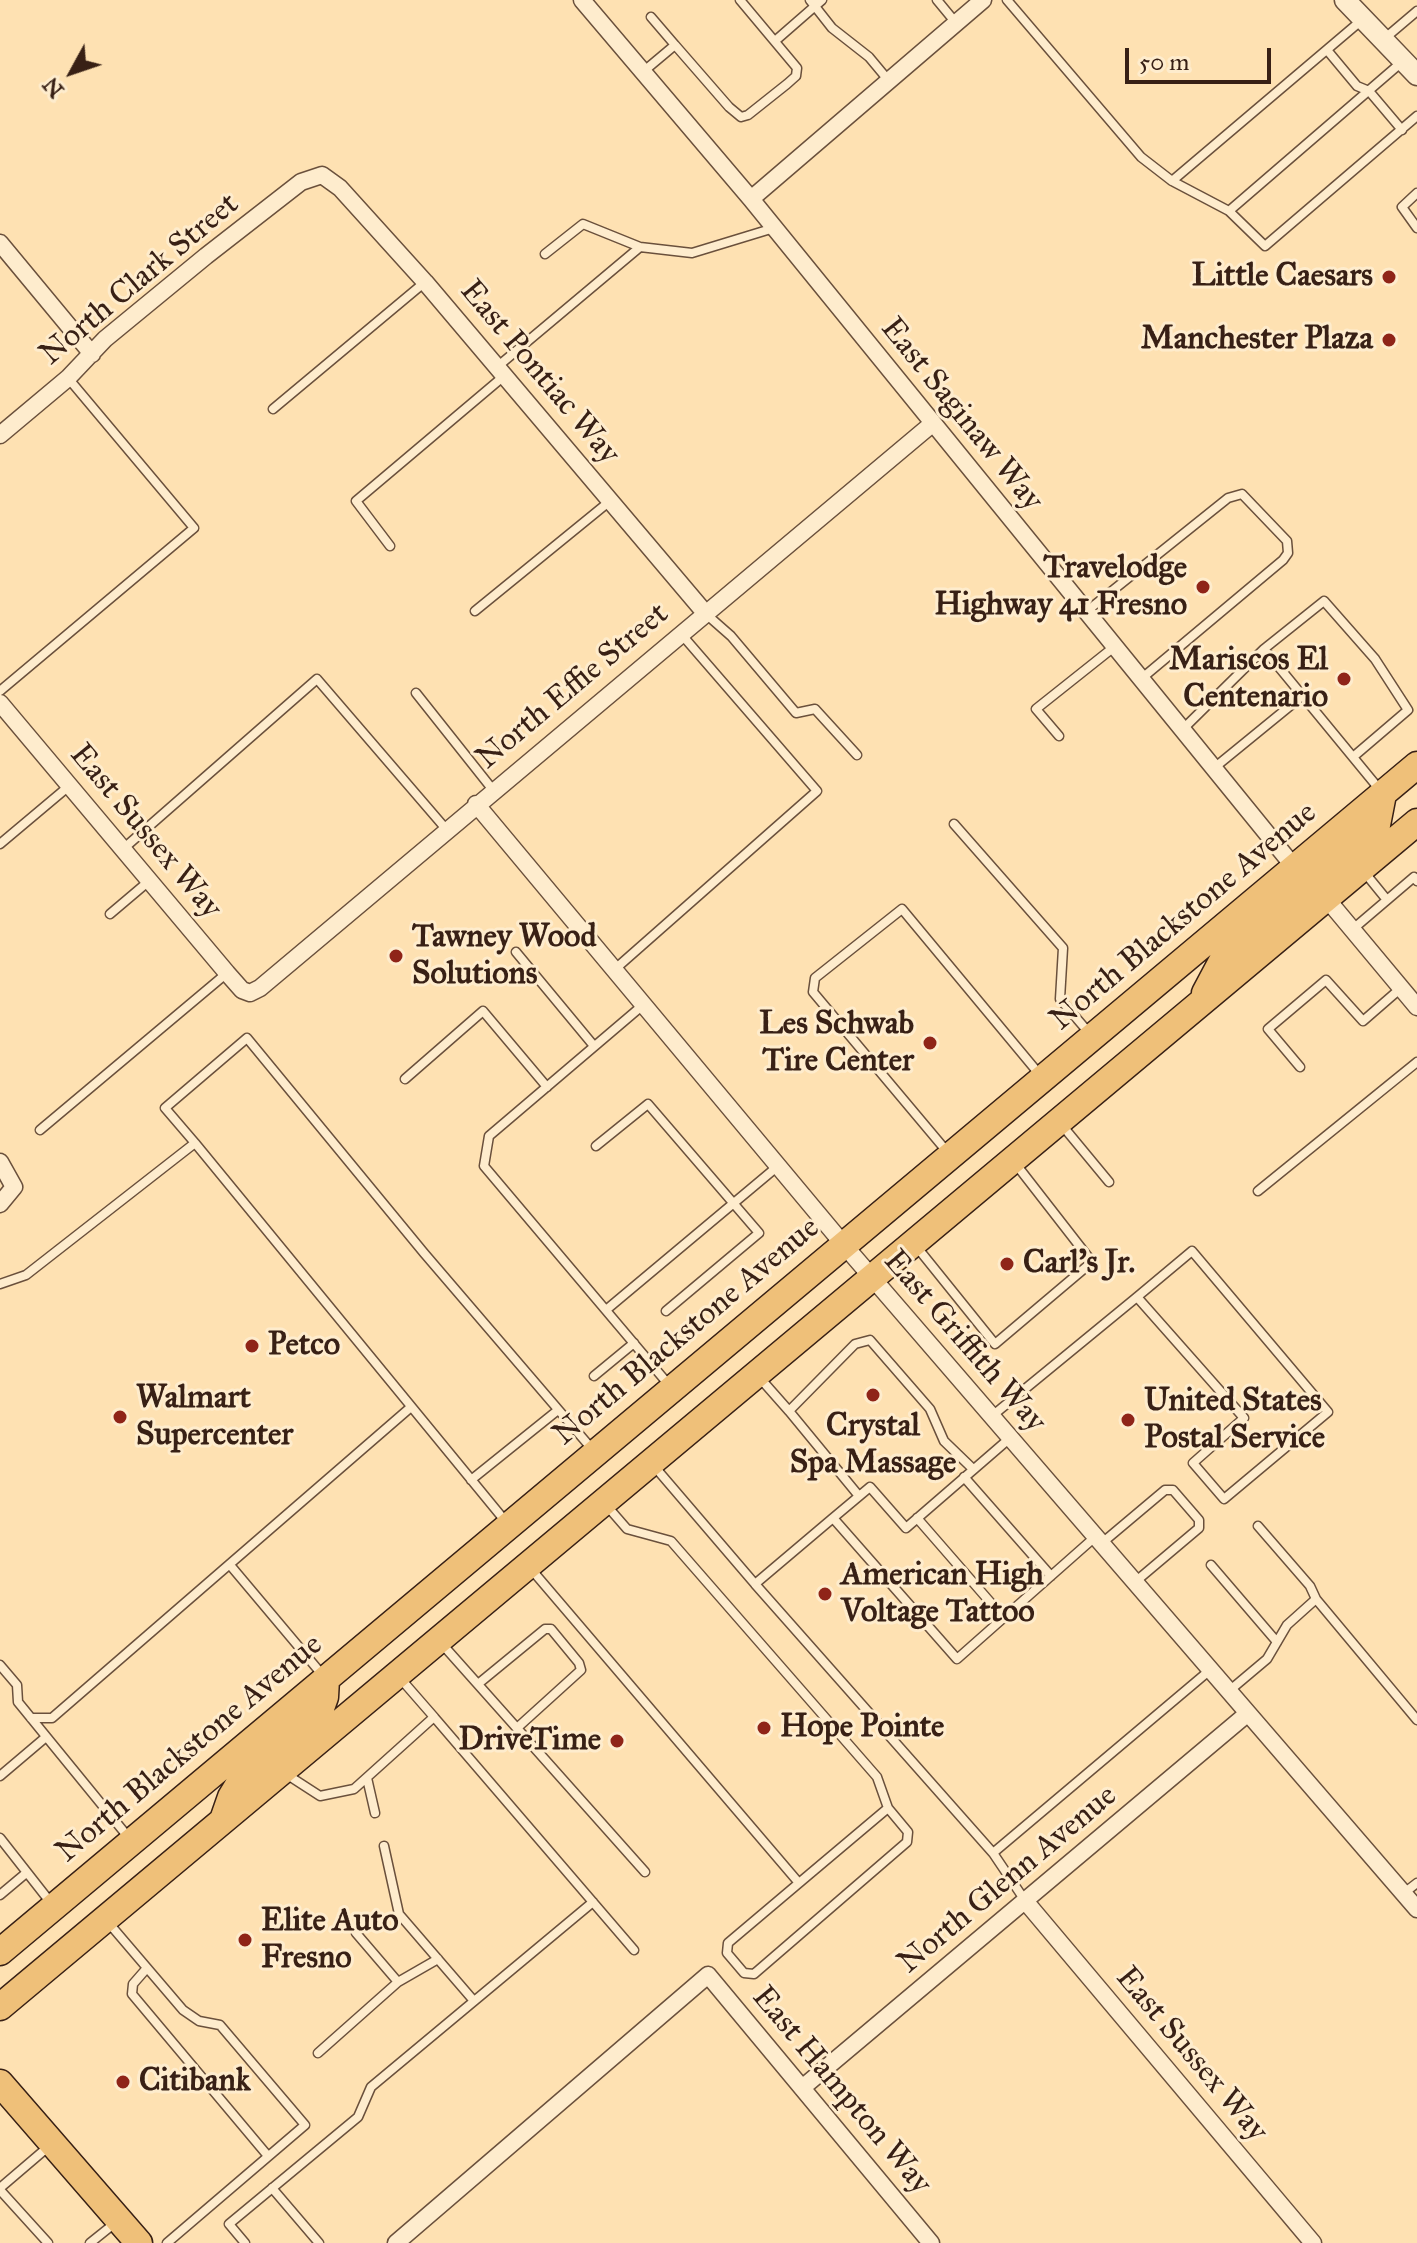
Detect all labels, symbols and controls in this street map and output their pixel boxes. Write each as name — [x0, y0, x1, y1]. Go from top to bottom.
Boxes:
north arrow — [32, 32, 112, 112]
scale bar — [1129, 32, 1275, 82]
text: 50 m — [1139, 47, 1189, 77]
text: N — [37, 72, 70, 104]
street label: North Clark Street — [33, 186, 247, 374]
place label: Little Caesars — [1192, 258, 1373, 296]
marker: Little Caesars — [1380, 268, 1398, 286]
street label: East Pontiac Way — [451, 273, 627, 473]
street label: East Saginaw Way — [871, 311, 1051, 519]
place label: Manchester Plaza — [1141, 321, 1373, 359]
marker: Manchester Plaza — [1380, 331, 1398, 349]
place label: Travelodge Highway 41 Fresno — [934, 550, 1187, 625]
marker: Travelodge Highway 41 Fresno — [1194, 578, 1212, 596]
street label: North Effie Street — [469, 596, 677, 778]
place label: Mariscos El Centenario — [1169, 642, 1328, 717]
marker: Mariscos El Centenario — [1335, 670, 1353, 688]
street label: East Sussex Way — [61, 737, 229, 927]
street label: North Blackstone Avenue — [1043, 794, 1325, 1040]
place label: Tawney Wood Solutions — [412, 919, 596, 994]
marker: Tawney Wood Solutions — [387, 947, 405, 965]
place label: Les Schwab Tire Center — [759, 1006, 914, 1081]
marker: Les Schwab Tire Center — [921, 1034, 939, 1052]
street label: North Blackstone Avenue — [546, 1209, 828, 1455]
street label: East Griffith Way — [874, 1243, 1054, 1441]
place label: Carl's Jr. — [1023, 1245, 1135, 1283]
marker: Carl's Jr. — [998, 1255, 1016, 1273]
place label: Petco — [268, 1327, 340, 1365]
marker: Petco — [243, 1337, 261, 1355]
place label: Walmart Supercenter — [136, 1380, 293, 1455]
place label: United States Postal Service — [1144, 1383, 1325, 1458]
marker: Crystal Spa Massage — [864, 1386, 882, 1404]
marker: Walmart Supercenter — [111, 1408, 129, 1426]
place label: Crystal Spa Massage — [790, 1408, 956, 1483]
marker: United States Postal Service — [1119, 1411, 1137, 1429]
place label: American High Voltage Tattoo — [841, 1557, 1044, 1632]
marker: American High Voltage Tattoo — [816, 1585, 834, 1603]
street label: North Blackstone Avenue — [49, 1626, 331, 1872]
place label: Hope Pointe — [780, 1709, 944, 1747]
marker: Hope Pointe — [755, 1719, 773, 1737]
place label: DriveTime — [458, 1722, 601, 1760]
marker: DriveTime — [608, 1732, 626, 1750]
street label: North Glenn Avenue — [891, 1777, 1125, 1983]
place label: Elite Auto Fresno — [261, 1903, 399, 1978]
marker: Elite Auto Fresno — [236, 1931, 254, 1949]
street label: East Sussex Way — [1107, 1960, 1275, 2150]
street label: East Hampton Way — [743, 1979, 939, 2203]
place label: Citibank — [139, 2063, 251, 2101]
marker: Citibank — [114, 2073, 132, 2091]

